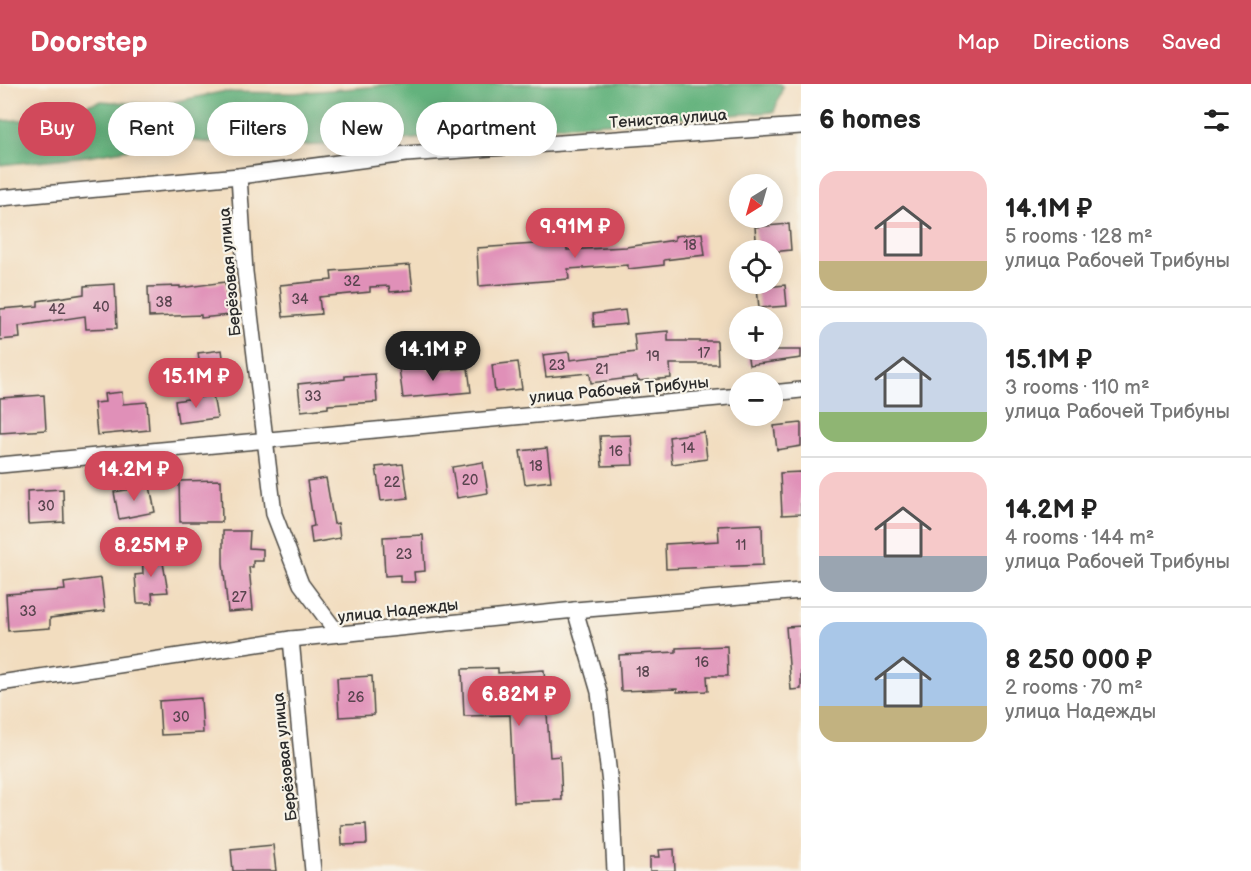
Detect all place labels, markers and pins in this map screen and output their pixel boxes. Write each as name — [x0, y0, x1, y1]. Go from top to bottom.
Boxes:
pin: 9.91M ₽ — [520, 208, 630, 259]
pin: 14.1M ₽ — [378, 331, 488, 382]
pin: 15.1M ₽ — [141, 358, 251, 409]
pin: 14.2M ₽ — [79, 451, 189, 502]
pin: 8.25M ₽ — [96, 527, 206, 578]
pin: 6.82M ₽ — [464, 676, 574, 727]

